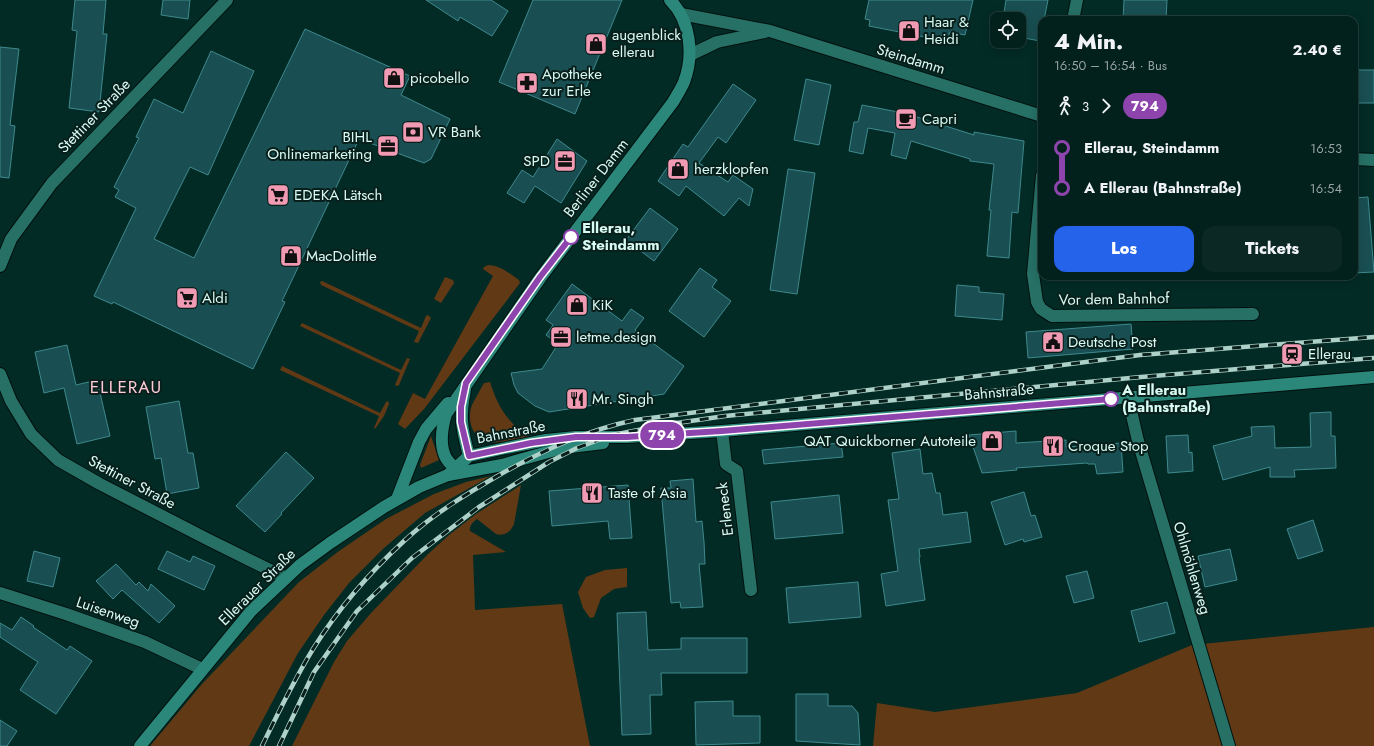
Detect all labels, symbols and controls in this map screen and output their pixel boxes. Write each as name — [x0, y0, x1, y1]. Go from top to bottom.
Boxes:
place label: Haar & Heidi — [924, 11, 969, 50]
map controls — [990, 12, 1026, 48]
button: locate — [990, 12, 1026, 48]
shop icon: Haar & Heidi — [896, 18, 922, 44]
place label: augenblick ellerau — [612, 24, 681, 63]
text: 4 Min. — [1054, 25, 1123, 57]
shop icon: augenblick ellerau — [583, 31, 609, 57]
street label: Steindamm — [874, 38, 948, 80]
text: 2.40 € — [1293, 39, 1342, 61]
text: 16:50 – 16:54 · Bus — [1054, 56, 1167, 75]
place label: Apotheke zur Erle — [542, 63, 602, 102]
shop icon: picobello — [381, 65, 407, 91]
place label: picobello — [410, 67, 469, 89]
pharmacy icon: Apotheke zur Erle — [514, 70, 540, 96]
street label: Stettiner Straße — [53, 74, 136, 158]
icon: walk — [1054, 95, 1076, 117]
icon: forward — [1095, 95, 1117, 117]
text: 794 — [1131, 96, 1159, 116]
text: 3 — [1082, 97, 1089, 116]
cafe icon: Capri — [893, 106, 919, 132]
place label: Capri — [922, 108, 957, 130]
bank icon: VR Bank — [400, 119, 426, 145]
place label: VR Bank — [428, 121, 481, 143]
place label: BIHL Onlinemarketing — [267, 126, 372, 165]
office icon: BIHL Onlinemarketing — [375, 133, 401, 159]
street label: Berliner Damm — [558, 134, 634, 222]
text: Ellerau, Steindamm — [1084, 137, 1219, 159]
text: 16:53 — [1310, 139, 1342, 158]
office icon: SPD — [552, 148, 578, 174]
place label: SPD — [523, 150, 550, 172]
shop icon: herzklopfen — [665, 156, 691, 182]
place label: herzklopfen — [694, 158, 769, 180]
text: A Ellerau (Bahnstraße) — [1084, 177, 1242, 199]
text: 16:54 — [1310, 179, 1342, 198]
supermarket icon: EDEKA Lätsch — [265, 182, 291, 208]
place label: EDEKA Lätsch — [294, 184, 382, 206]
place label: Ellerau, Steindamm — [582, 217, 659, 256]
button: Los — [1054, 226, 1194, 272]
button: Tickets — [1202, 226, 1342, 272]
marker: Ellerau, Steindamm — [563, 229, 579, 245]
shop icon: MacDolittle — [278, 243, 304, 269]
place label: MacDolittle — [306, 245, 377, 267]
supermarket icon: Aldi — [174, 285, 200, 311]
place label: Aldi — [202, 287, 228, 309]
street label: Vor dem Bahnhof — [1058, 287, 1170, 311]
shop icon: KiK — [564, 292, 590, 318]
place label: KiK — [592, 294, 613, 316]
office icon: letme.design — [548, 324, 574, 350]
place label: letme.design — [576, 326, 657, 348]
public building icon: Deutsche Post — [1040, 329, 1066, 355]
place label: Deutsche Post — [1068, 331, 1157, 353]
station icon: Ellerau — [1279, 341, 1305, 367]
place label: Ellerau — [1308, 343, 1351, 365]
district label: ELLERAU — [90, 375, 162, 399]
street label: Bahnstraße — [963, 378, 1035, 406]
place label: A Ellerau (Bahnstraße) — [1121, 379, 1211, 418]
restaurant icon: Mr. Singh — [564, 386, 590, 412]
place label: Mr. Singh — [592, 388, 654, 410]
marker: A Ellerau (Bahnstraße) — [1103, 391, 1119, 407]
street label: Bahnstraße — [475, 415, 547, 449]
line badge: 794 — [639, 422, 685, 448]
text: 794 — [648, 425, 676, 445]
shop icon: QAT Quickborner Autoteile — [979, 428, 1005, 454]
place label: QAT Quickborner Autoteile — [804, 430, 976, 452]
restaurant icon: Croque Stop — [1040, 433, 1066, 459]
place label: Croque Stop — [1068, 435, 1149, 457]
street label: Stettiner Straße — [84, 450, 180, 514]
restaurant icon: Taste of Asia — [579, 480, 605, 506]
street label: Erleneck — [711, 480, 739, 537]
place label: Taste of Asia — [608, 482, 687, 504]
street label: Ohlmöhlenweg — [1167, 519, 1217, 617]
street label: Ellerauer Straße — [214, 543, 301, 630]
street label: Luisenweg — [73, 591, 143, 633]

